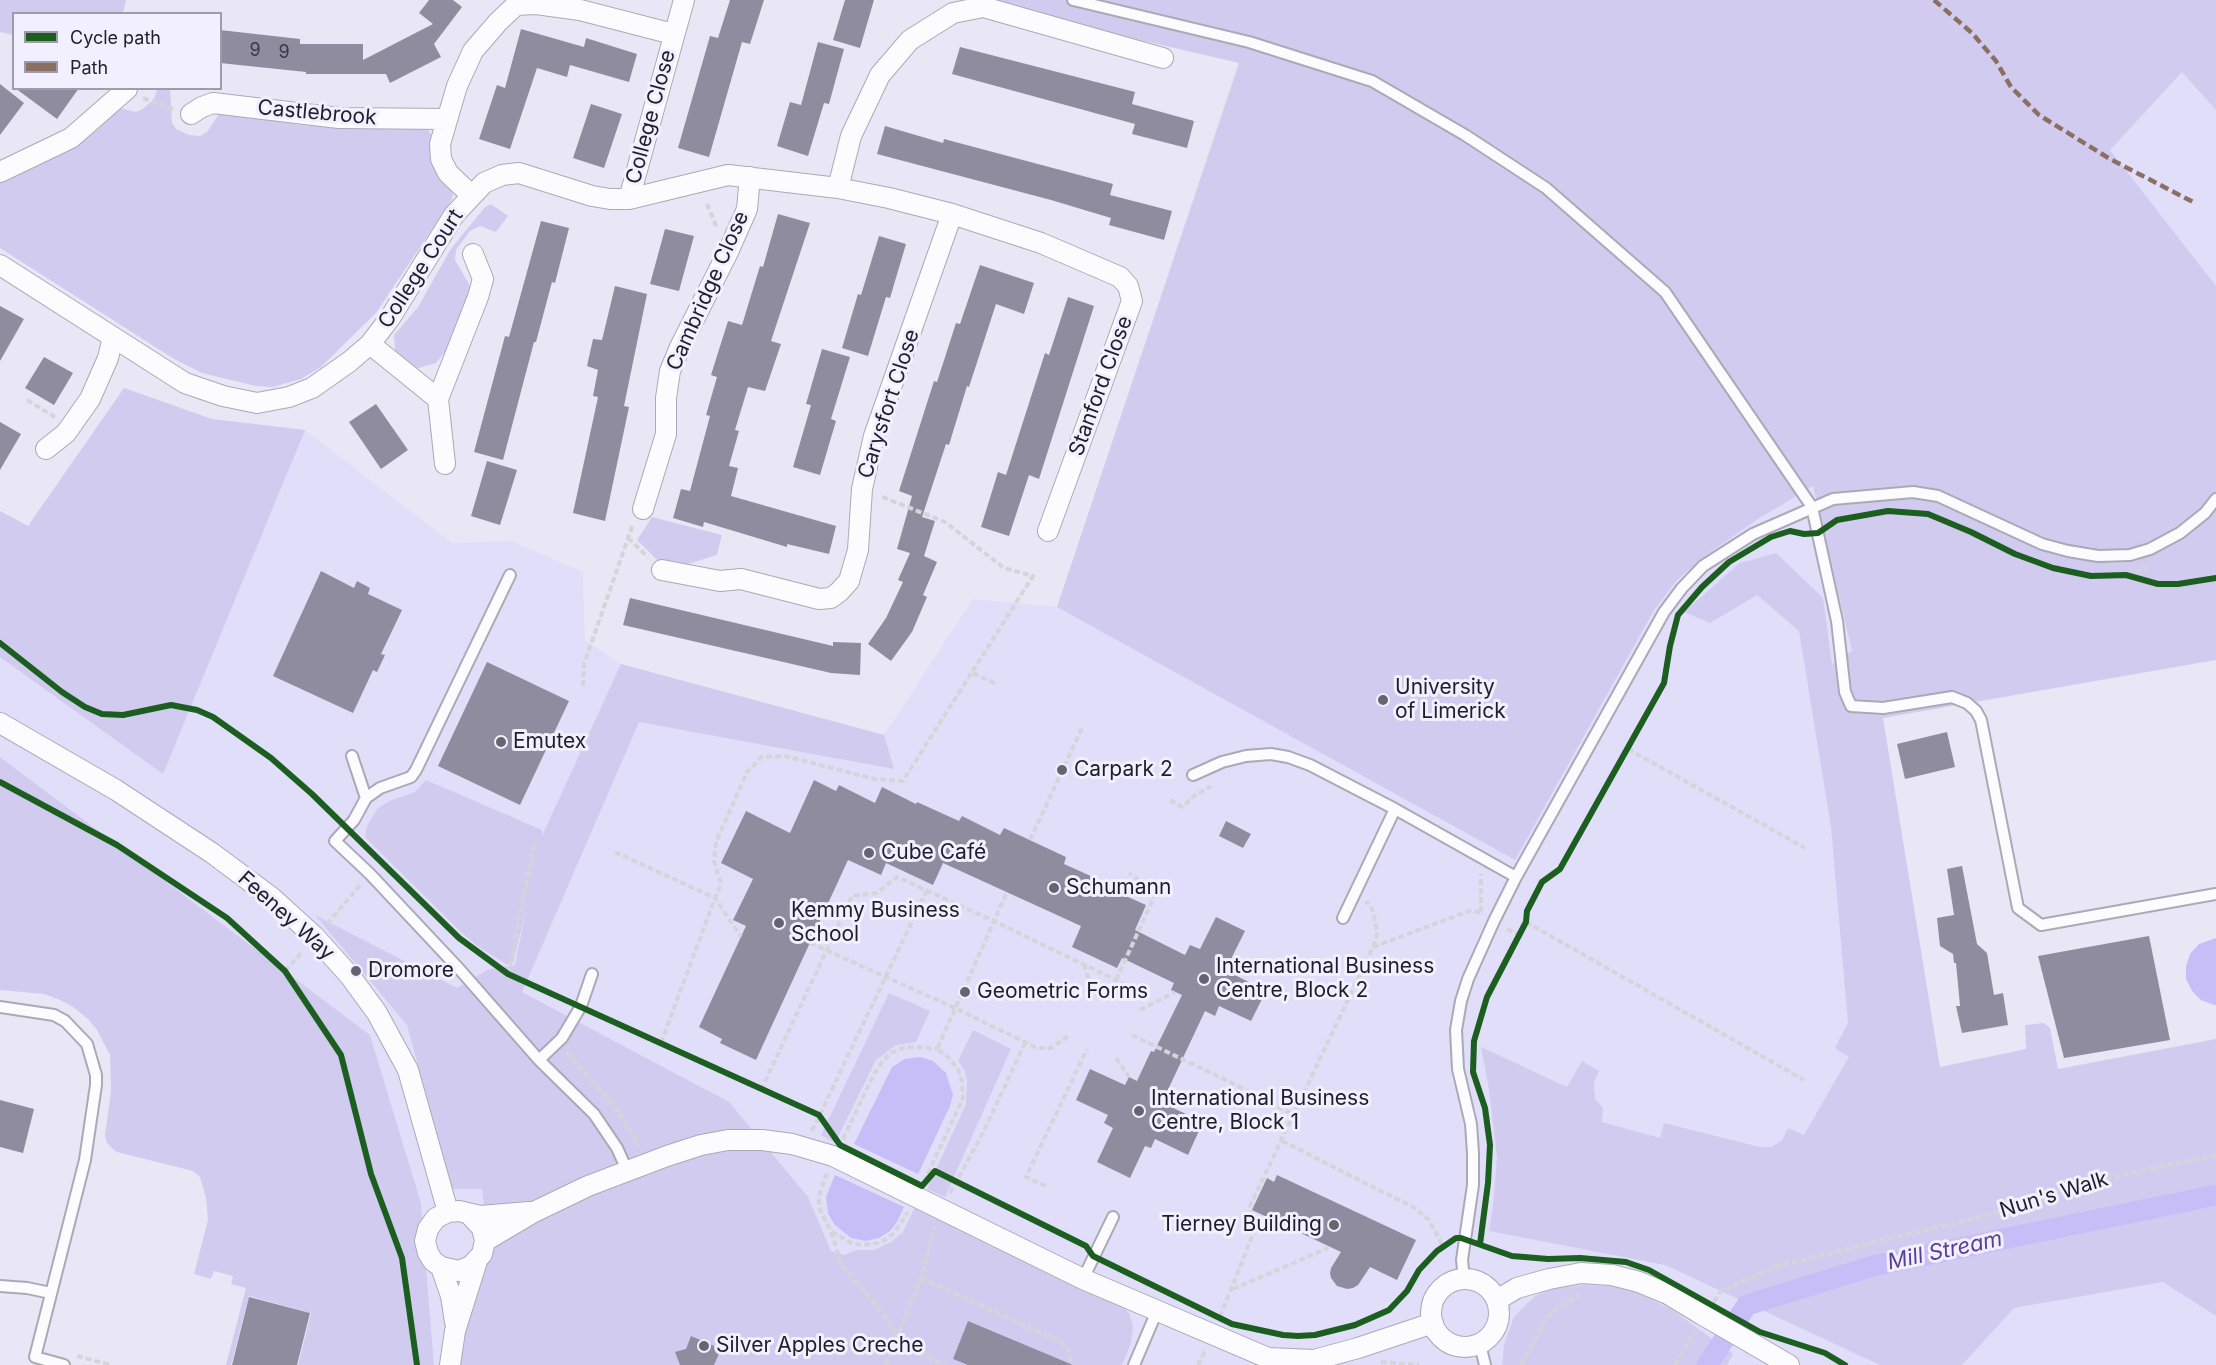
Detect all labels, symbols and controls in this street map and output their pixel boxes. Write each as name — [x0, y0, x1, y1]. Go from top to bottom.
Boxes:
legend — [12, 12, 222, 90]
text: Cycle path — [70, 27, 161, 48]
house number: 9 — [249, 40, 261, 62]
house number: 9 — [278, 42, 290, 64]
street label: College Close — [621, 47, 681, 187]
text: Path — [70, 57, 108, 78]
street label: Castlebrook — [256, 95, 378, 131]
street label: College Court — [373, 205, 469, 333]
street label: Cambridge Close — [662, 207, 754, 375]
street label: Stanford Close — [1064, 313, 1138, 459]
street label: Carysfort Close — [853, 326, 925, 482]
place label: University of Limerick — [1395, 675, 1506, 725]
marker: University of Limerick — [1376, 693, 1390, 707]
place label: Emutex — [513, 729, 586, 755]
marker: Emutex — [494, 735, 508, 749]
place label: Carpark 2 — [1074, 757, 1173, 783]
marker: Carpark 2 — [1055, 763, 1069, 777]
place label: Cube Café — [881, 840, 986, 866]
marker: Cube Café — [862, 846, 876, 860]
street label: Feeney Way — [233, 866, 339, 966]
place label: Schumann — [1066, 875, 1171, 901]
marker: Schumann — [1047, 881, 1061, 895]
place label: Kemmy Business School — [791, 898, 960, 948]
marker: Kemmy Business School — [772, 916, 786, 930]
place label: International Business Centre, Block 2 — [1216, 954, 1434, 1004]
place label: Dromore — [368, 958, 454, 984]
marker: Dromore — [349, 964, 363, 978]
marker: International Business Centre, Block 2 — [1197, 972, 1211, 986]
place label: Geometric Forms — [977, 979, 1148, 1005]
marker: Geometric Forms — [958, 985, 972, 999]
place label: International Business Centre, Block 1 — [1151, 1086, 1369, 1136]
marker: International Business Centre, Block 1 — [1132, 1104, 1146, 1118]
street label: Nun's Walk — [1997, 1167, 2111, 1223]
place label: Tierney Building — [1161, 1212, 1322, 1238]
marker: Tierney Building — [1327, 1218, 1341, 1232]
water label: Mill Stream — [1885, 1226, 2005, 1276]
place label: Silver Apples Creche — [716, 1333, 924, 1359]
marker: Silver Apples Creche — [697, 1339, 711, 1353]

